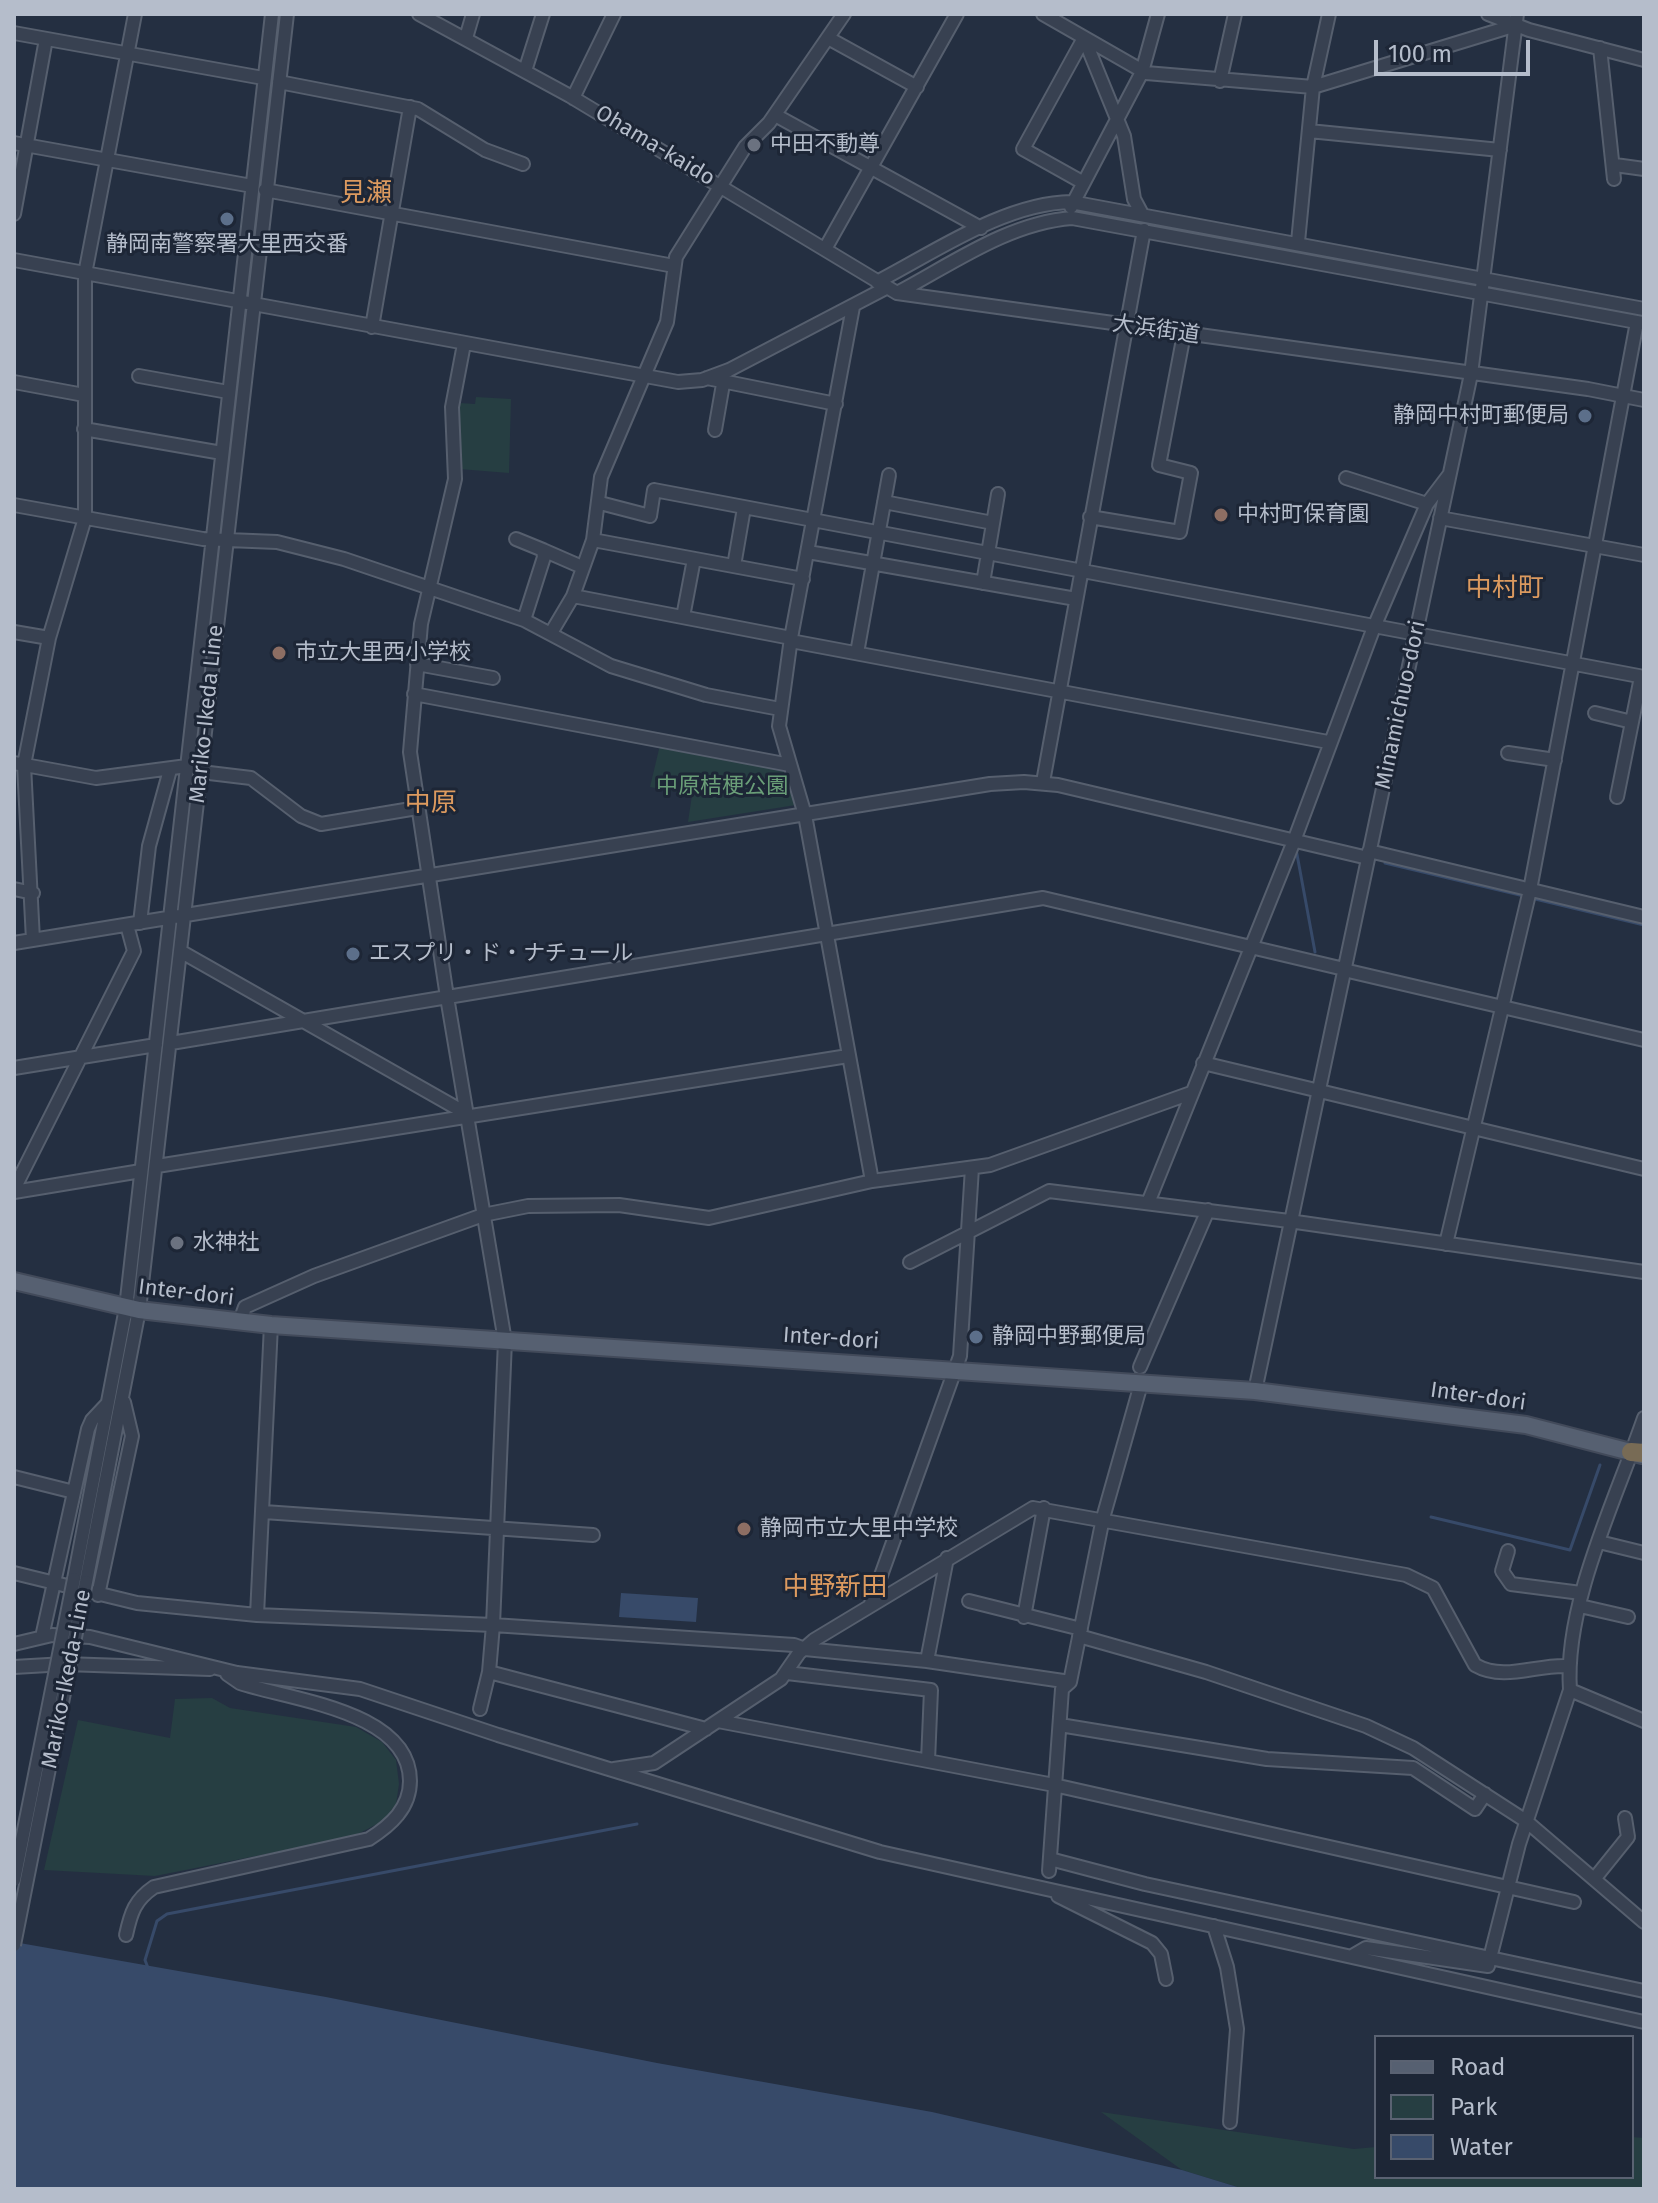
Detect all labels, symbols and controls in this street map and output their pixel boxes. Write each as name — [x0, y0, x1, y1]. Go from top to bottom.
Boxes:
scale bar — [1378, 24, 1534, 74]
text: 100 m — [1388, 40, 1452, 68]
street label: Ohama-kaido — [590, 100, 720, 192]
place label: 中田不動尊 — [770, 132, 880, 158]
marker: 中田不動尊 — [745, 136, 763, 154]
district label: 見瀬 — [340, 178, 392, 210]
marker: 静岡南警察署大里西交番 — [218, 210, 236, 228]
place label: 静岡南警察署大里西交番 — [106, 232, 348, 258]
street label: 大浜街道 — [1111, 311, 1201, 349]
place label: 静岡中村町郵便局 — [1393, 403, 1569, 429]
marker: 静岡中村町郵便局 — [1576, 407, 1594, 425]
place label: 中村町保育園 — [1237, 502, 1369, 528]
marker: 中村町保育園 — [1212, 506, 1230, 524]
district label: 中村町 — [1466, 573, 1544, 605]
street label: Minamichuo-dori — [1370, 618, 1432, 792]
street label: Mariko-Ikeda Line — [185, 624, 229, 804]
place label: 市立大里西小学校 — [295, 640, 471, 666]
marker: 市立大里西小学校 — [270, 644, 288, 662]
park label: 中原桔梗公園 — [656, 774, 788, 800]
district label: 中原 — [405, 788, 457, 820]
place label: エスプリ・ド・ナチュール — [369, 941, 633, 967]
marker: エスプリ・ド・ナチュール — [344, 945, 362, 963]
place label: 水神社 — [193, 1230, 259, 1256]
marker: 水神社 — [168, 1234, 186, 1252]
street label: Inter-dori — [137, 1274, 235, 1312]
street label: Inter-dori — [782, 1322, 880, 1356]
place label: 静岡中野郵便局 — [992, 1324, 1146, 1350]
marker: 静岡中野郵便局 — [967, 1328, 985, 1346]
street label: Inter-dori — [1428, 1377, 1528, 1417]
place label: 静岡市立大里中学校 — [760, 1516, 958, 1542]
marker: 静岡市立大里中学校 — [735, 1520, 753, 1538]
district label: 中野新田 — [783, 1572, 887, 1604]
street label: Mariko-Ikeda-Line — [37, 1587, 97, 1771]
legend — [1374, 2035, 1634, 2179]
text: Road — [1450, 2053, 1505, 2081]
text: Park — [1450, 2093, 1497, 2121]
text: Water — [1450, 2133, 1513, 2161]

